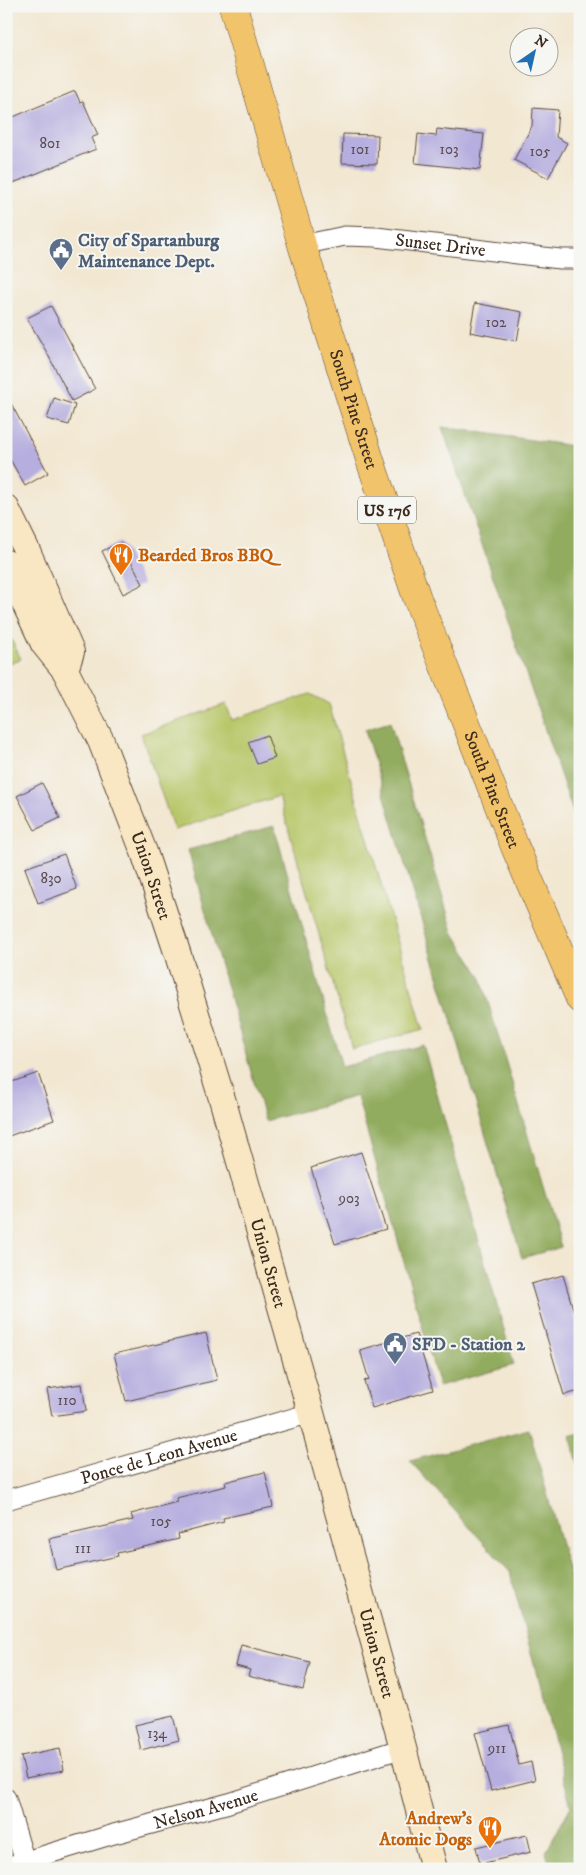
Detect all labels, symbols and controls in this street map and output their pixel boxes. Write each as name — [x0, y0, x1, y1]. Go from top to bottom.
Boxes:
north arrow — [508, 28, 558, 78]
text: N — [531, 31, 551, 53]
house number: 801 — [39, 134, 61, 153]
house number: 101 — [351, 140, 369, 159]
house number: 103 — [439, 140, 459, 159]
house number: 105 — [530, 142, 551, 161]
street label: Sunset Drive — [394, 229, 487, 262]
place label: City of Spartanburg Maintenance Dept. — [78, 230, 220, 273]
public building icon: City of Spartanburg Maintenance Dept. — [48, 237, 74, 271]
house number: 102 — [486, 313, 507, 332]
street label: South Pine Street — [324, 347, 382, 473]
road number: US 176 — [358, 496, 416, 524]
restaurant icon: Bearded Bros BBQ — [108, 542, 134, 576]
place label: Bearded Bros BBQ — [138, 545, 282, 567]
street label: South Pine Street — [458, 728, 525, 852]
street label: Union Street — [125, 828, 176, 923]
house number: 830 — [40, 869, 62, 888]
house number: 903 — [337, 1189, 360, 1208]
street label: Union Street — [244, 1216, 291, 1311]
public building icon: SFD - Station 2 — [382, 1331, 408, 1365]
place label: SFD - Station 2 — [412, 1334, 526, 1356]
house number: 110 — [57, 1391, 77, 1410]
street label: Ponce de Leon Avenue — [78, 1425, 240, 1490]
house number: 105 — [151, 1512, 172, 1531]
house number: 111 — [75, 1539, 91, 1558]
street label: Union Street — [353, 1606, 399, 1701]
house number: 134 — [147, 1724, 167, 1743]
house number: 911 — [487, 1739, 506, 1758]
street label: Nelson Avenue — [151, 1785, 261, 1835]
place label: Andrew's Atomic Dogs — [378, 1808, 472, 1851]
restaurant icon: Andrew's Atomic Dogs — [477, 1815, 503, 1849]

